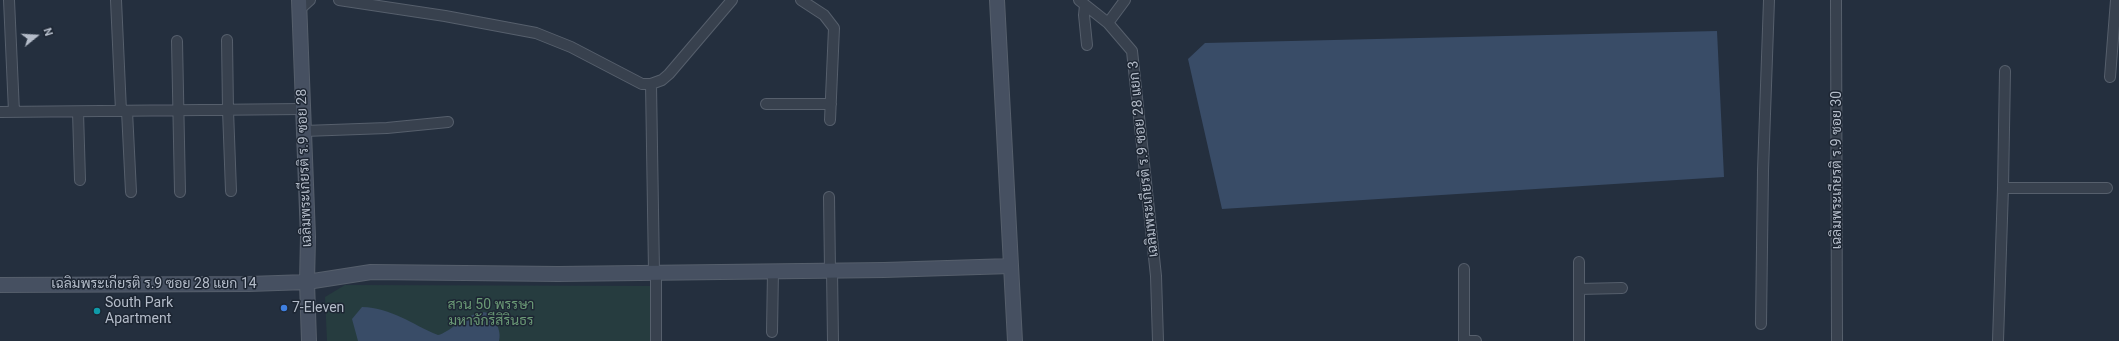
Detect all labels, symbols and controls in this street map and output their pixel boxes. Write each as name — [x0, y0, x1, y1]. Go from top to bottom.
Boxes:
north arrow — [16, 16, 56, 56]
text: N — [41, 26, 55, 38]
street label: เฉลิมพระเกียรติ ร.9 ซอย 28 แยก 3 — [1125, 60, 1163, 258]
street label: เฉลิมพระเกียรติ ร.9 ซอย 28 — [294, 89, 316, 247]
street label: เฉลิมพระเกียรติ ร.9 ซอย 30 — [1829, 91, 1845, 249]
street label: เฉลิมพระเกียรติ ร.9 ซอย 28 แยก 14 — [51, 276, 257, 292]
place label: South Park Apartment — [105, 295, 173, 328]
park label: สวน 50 พรรษา มหาจักรีสิรินธร — [448, 297, 534, 330]
place label: 7-Eleven — [292, 300, 344, 316]
marker: 7-Eleven — [279, 303, 289, 313]
marker: South Park Apartment — [92, 306, 102, 316]

